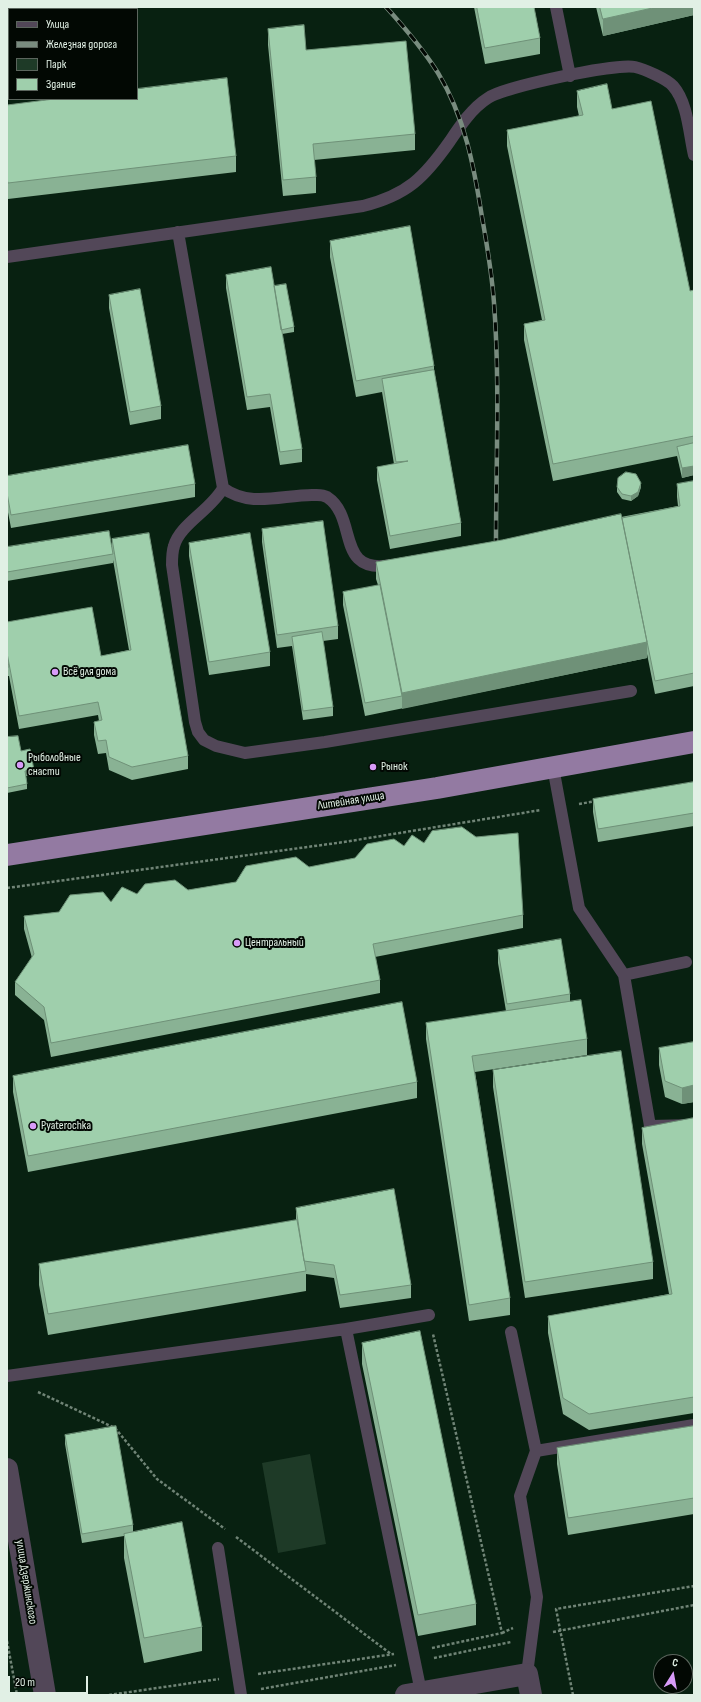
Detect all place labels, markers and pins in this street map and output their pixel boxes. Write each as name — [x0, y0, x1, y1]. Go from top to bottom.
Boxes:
place label: Всё для дома — [63, 665, 116, 679]
marker: Всё для дома — [50, 667, 60, 677]
place label: Рыболовные снасти — [28, 751, 81, 779]
marker: Рыболовные снасти — [15, 760, 25, 770]
place label: Рынок — [381, 760, 407, 774]
marker: Рынок — [368, 762, 378, 772]
place label: Центральный — [245, 936, 304, 950]
marker: Центральный — [232, 938, 242, 948]
place label: Pyaterochka — [41, 1119, 91, 1133]
marker: Pyaterochka — [28, 1121, 38, 1131]

